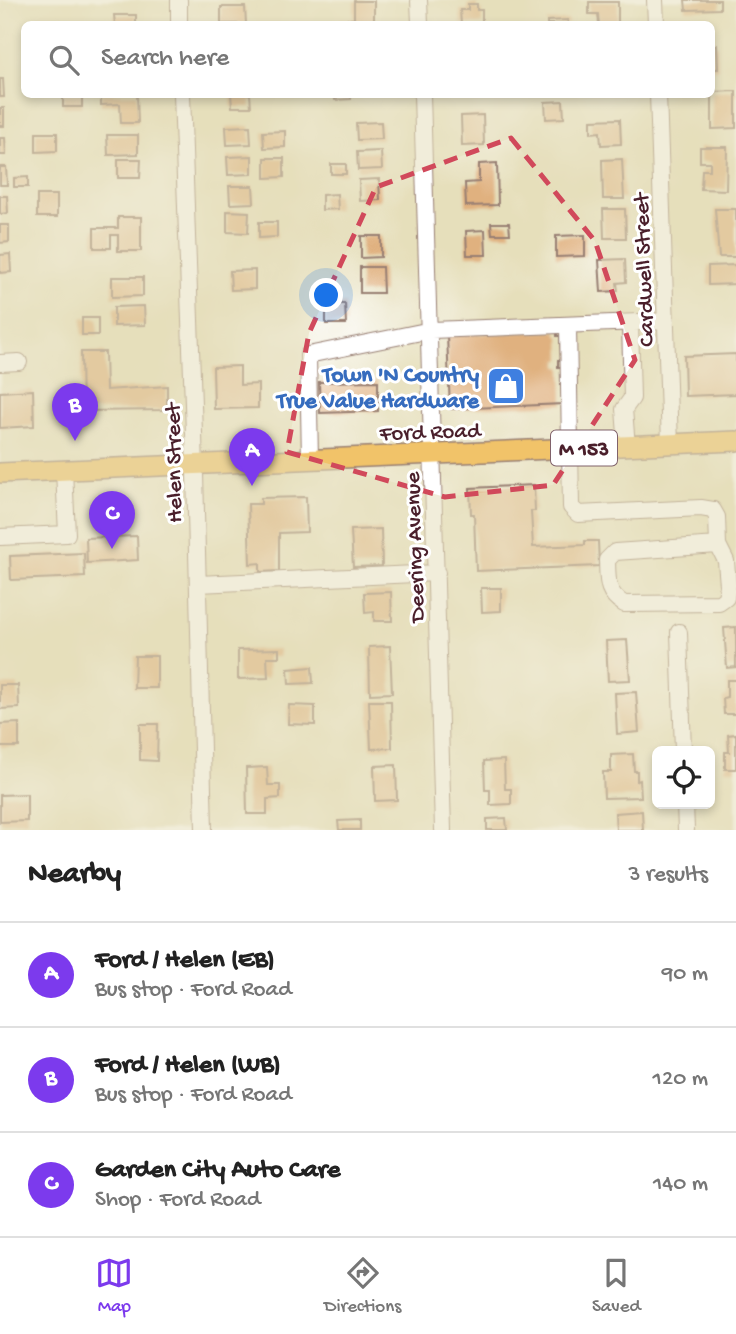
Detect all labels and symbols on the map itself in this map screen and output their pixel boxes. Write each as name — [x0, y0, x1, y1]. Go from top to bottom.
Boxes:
street label: Cardwell Street — [629, 191, 662, 347]
your location — [309, 278, 343, 312]
place label: Town 'N Country True Value Hardware — [275, 363, 480, 416]
shop icon: Town 'N Country True Value Hardware — [485, 365, 527, 407]
pin: B — [52, 383, 98, 441]
street label: Helen Street — [161, 401, 190, 523]
street label: Ford Road — [378, 418, 483, 449]
pin: A — [229, 428, 275, 486]
road number: M 153 — [551, 430, 617, 466]
street label: Deering Avenue — [400, 470, 433, 625]
pin: C — [89, 491, 135, 549]

